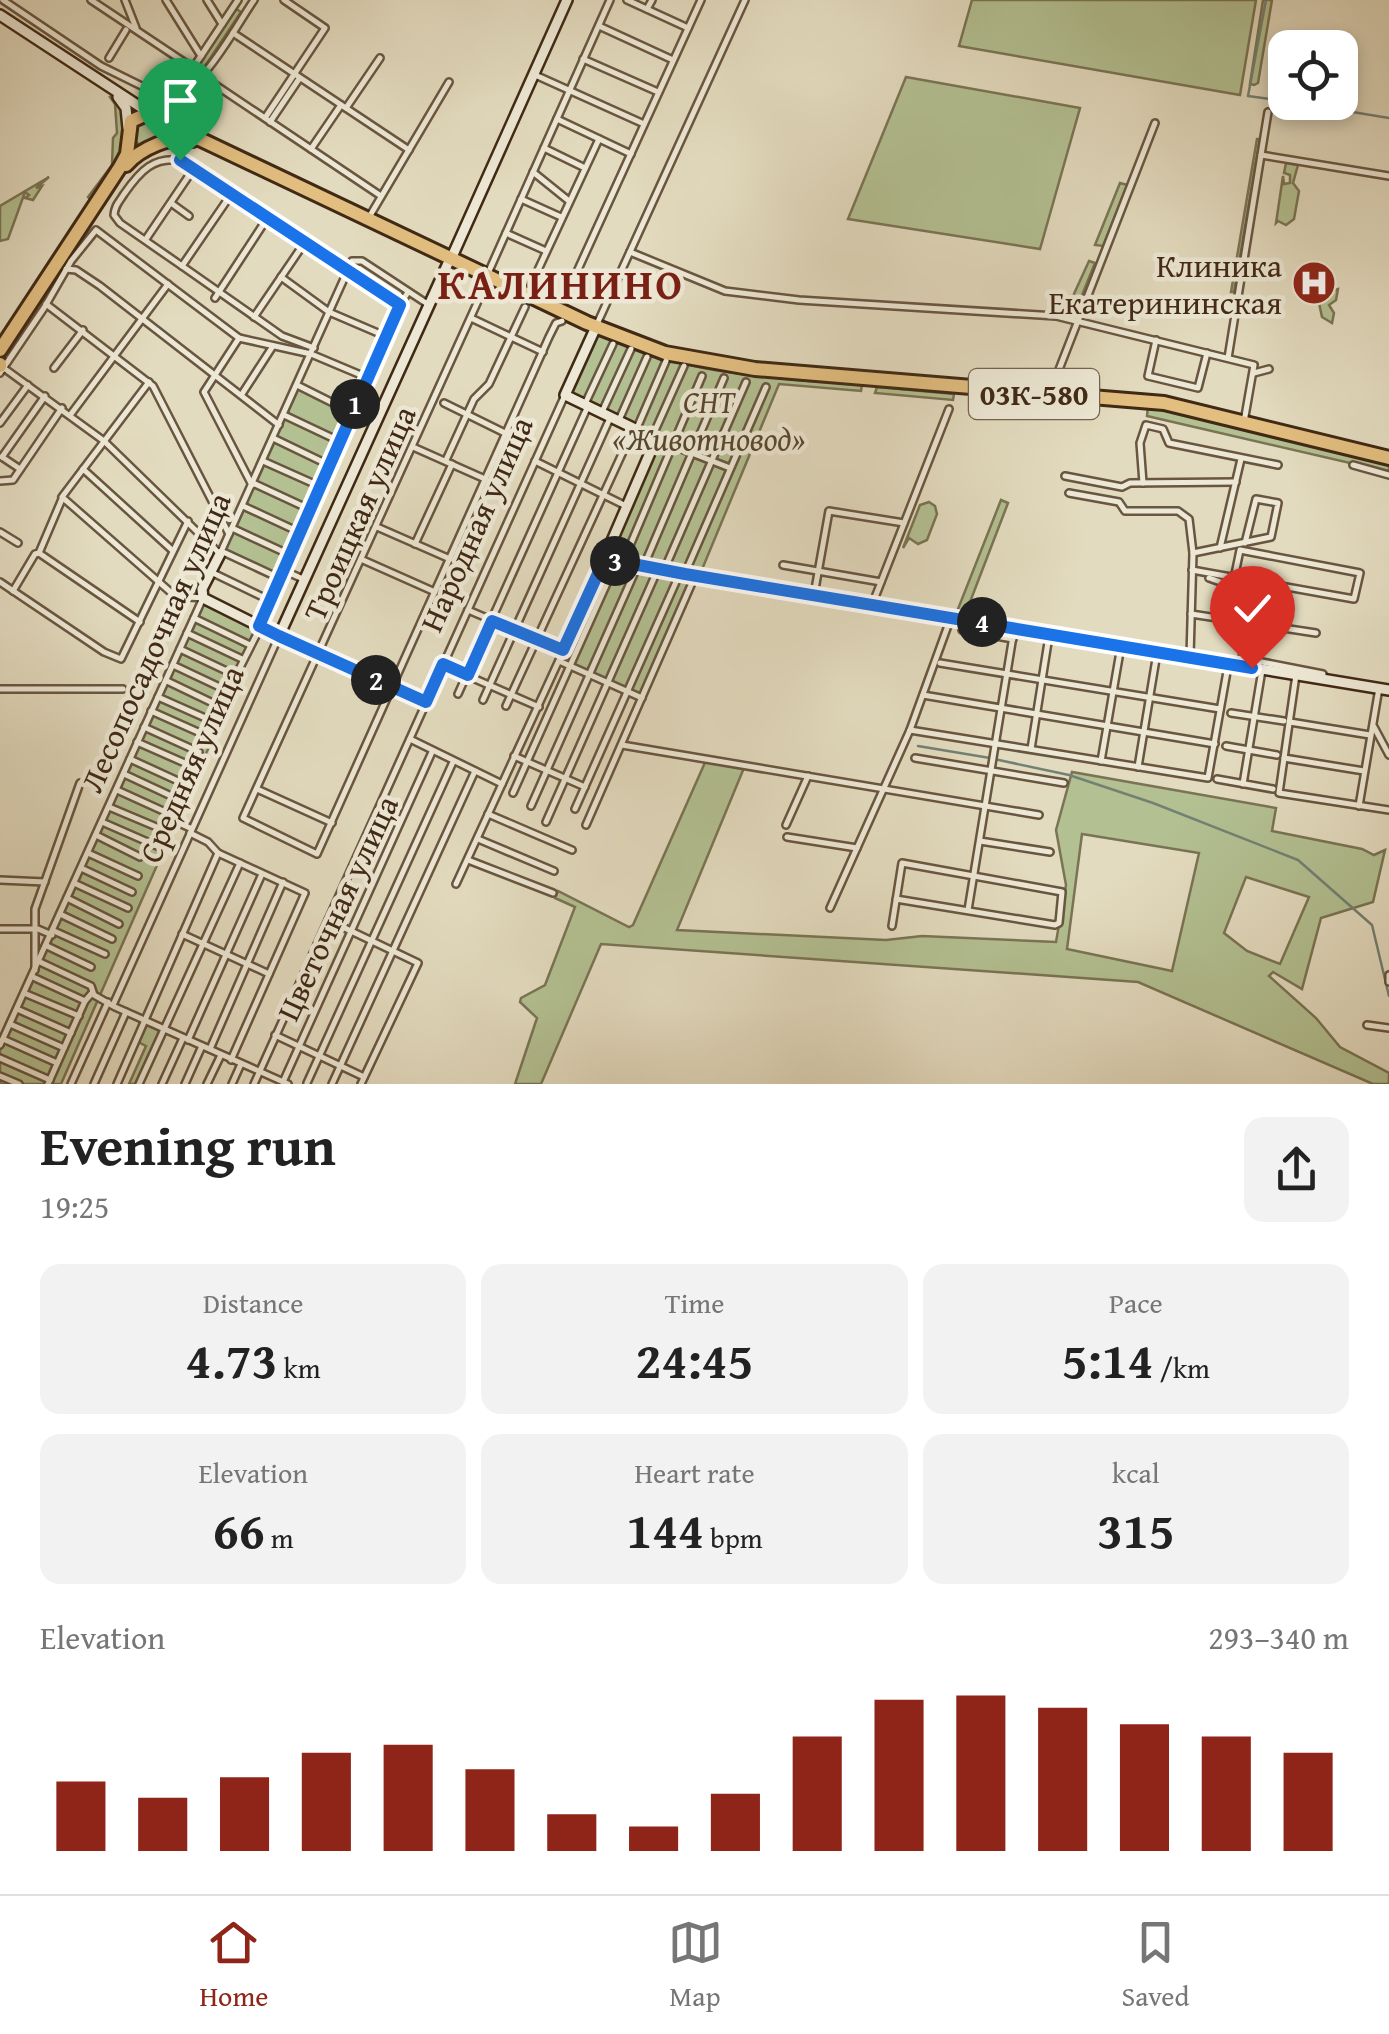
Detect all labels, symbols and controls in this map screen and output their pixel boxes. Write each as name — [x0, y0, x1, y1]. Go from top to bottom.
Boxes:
map controls — [1268, 30, 1358, 120]
button: locate — [1268, 30, 1358, 120]
pin — [138, 58, 223, 161]
icon: arrive — [153, 73, 208, 128]
place label: Клиника Екатерининская — [1049, 242, 1283, 326]
district label: КАЛИНИНО — [438, 253, 684, 314]
hospital icon: Клиника Екатерининская — [1291, 260, 1337, 306]
road number: 03К-580 — [969, 369, 1099, 419]
park label: СНТ «Животновод» — [612, 378, 806, 462]
pin: 1 — [330, 379, 380, 429]
text: 1 — [348, 383, 362, 424]
street label: Троицкая улица — [291, 398, 428, 628]
street label: Народная улица — [408, 408, 545, 639]
street label: Лесопосадочная улица — [68, 484, 243, 800]
pin: 3 — [590, 536, 640, 586]
text: 3 — [608, 540, 622, 581]
pin — [1210, 566, 1295, 669]
icon: check — [1225, 581, 1280, 636]
pin: 4 — [957, 597, 1007, 647]
text: 4 — [975, 601, 989, 642]
pin: 2 — [351, 655, 401, 705]
street label: Средняя улица — [127, 657, 256, 870]
text: 2 — [369, 659, 383, 700]
street label: Цветочная улица — [264, 787, 410, 1028]
text: Evening run — [40, 1105, 336, 1185]
button: share — [1244, 1117, 1349, 1222]
text: 19:25 — [40, 1183, 109, 1230]
text: Distance — [203, 1282, 303, 1323]
text: Time — [665, 1282, 724, 1323]
text: Pace — [1109, 1282, 1163, 1323]
text: 4.73 — [186, 1323, 277, 1396]
text: 24:45 — [636, 1323, 753, 1396]
text: 5:14 — [1062, 1323, 1154, 1396]
text: km — [277, 1347, 321, 1388]
text: /km — [1154, 1347, 1210, 1388]
text: Elevation — [198, 1452, 308, 1493]
text: Heart rate — [634, 1452, 755, 1493]
text: kcal — [1112, 1452, 1160, 1493]
text: 66 — [213, 1493, 265, 1566]
text: 144 — [626, 1493, 704, 1566]
text: 315 — [1097, 1493, 1175, 1566]
text: m — [265, 1517, 294, 1558]
text: bpm — [704, 1517, 763, 1558]
text: Elevation — [40, 1614, 165, 1661]
text: 293–340 m — [1208, 1614, 1349, 1661]
tab: Home — [200, 1915, 268, 2016]
tab: Map — [668, 1915, 723, 2016]
tab: Saved — [1122, 1915, 1189, 2016]

